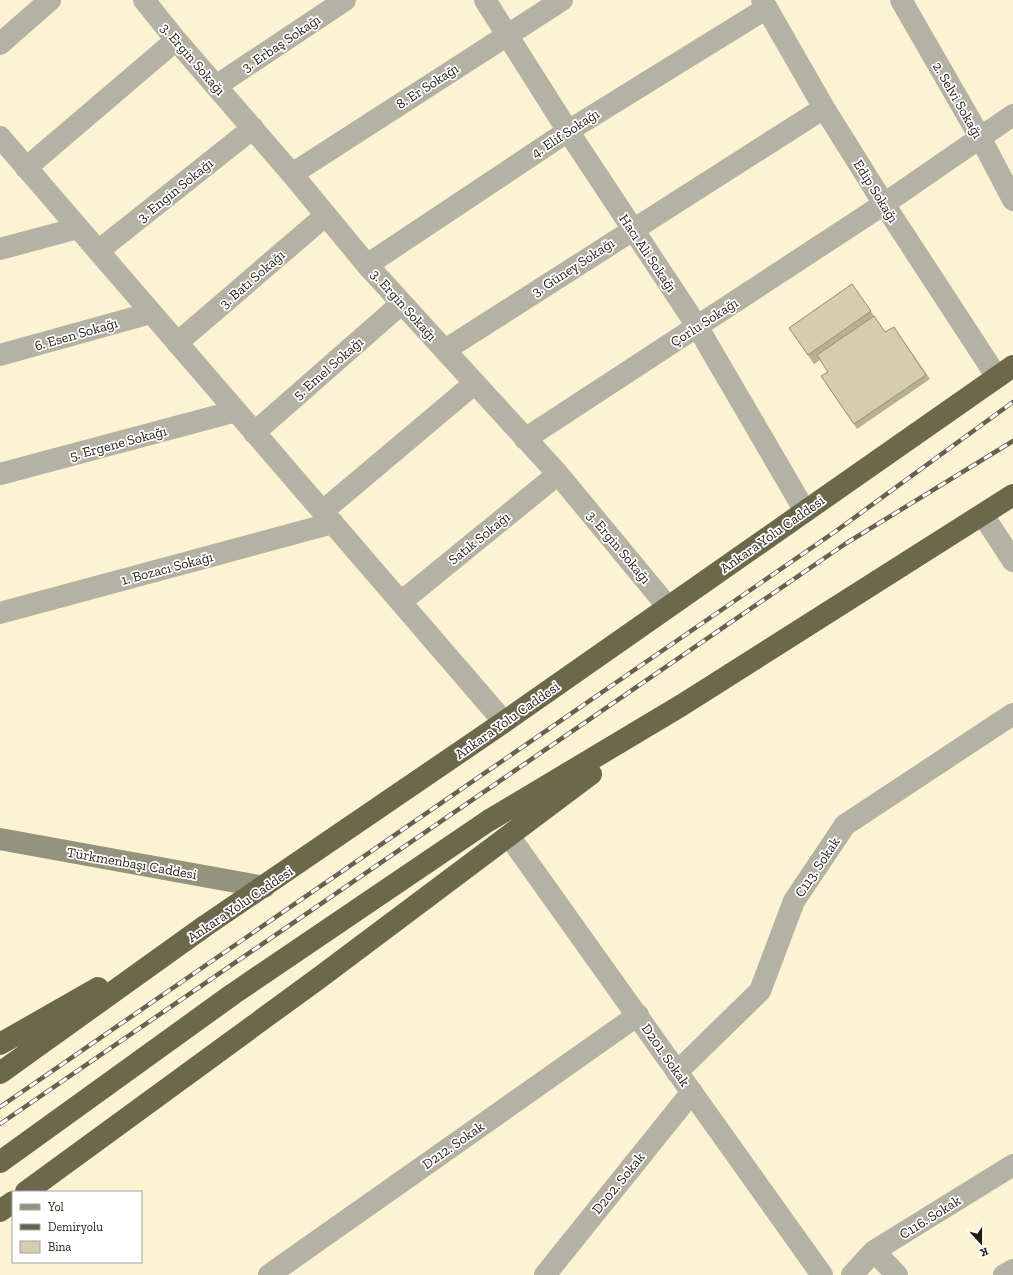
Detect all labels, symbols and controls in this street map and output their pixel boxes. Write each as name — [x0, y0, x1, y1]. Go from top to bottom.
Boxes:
street label: 3. Erbaş Sokağı — [239, 11, 324, 76]
street label: 3. Ergin Sokağı — [157, 20, 229, 99]
street label: 2. Selvi Sokağı — [929, 59, 986, 142]
street label: 8. Er Sokağı — [393, 60, 462, 113]
street label: 4. Elif Sokağı — [528, 105, 602, 162]
street label: 3. Engin Sokağı — [134, 155, 217, 226]
street label: Edip Sokağı — [850, 157, 902, 226]
street label: Hacı Ali Sokağı — [615, 211, 680, 296]
street label: 3. Güney Sokağı — [529, 234, 618, 300]
street label: 3. Batı Sokağı — [216, 246, 288, 312]
street label: 3. Ergin Sokağı — [367, 266, 440, 345]
street label: Çorlu Sokağı — [667, 294, 741, 351]
street label: 6. Esen Sokağı — [33, 314, 120, 354]
street label: 5. Emel Sokağı — [290, 333, 367, 403]
street label: 5. Ergene Sokağı — [68, 422, 169, 465]
street label: Ankara Yolu Caddesi — [717, 492, 828, 577]
street label: 3. Ergin Sokağı — [583, 507, 654, 587]
street label: Satık Sokağı — [445, 508, 514, 568]
street label: 1. Bozacı Sokağı — [119, 548, 215, 589]
street label: Ankara Yolu Caddesi — [452, 678, 563, 763]
street label: C113. Sokak — [791, 833, 844, 901]
street label: Türkmenbaşı Caddesi — [66, 844, 198, 883]
street label: Ankara Yolu Caddesi — [184, 863, 296, 946]
street label: D201. Sokak — [638, 1021, 694, 1090]
street label: D212. Sokak — [419, 1117, 488, 1173]
street label: D202. Sokak — [588, 1148, 649, 1218]
legend — [12, 1191, 142, 1263]
street label: C116. Sokak — [896, 1192, 965, 1243]
text: Yol — [47, 1200, 64, 1214]
text: Demiryolu — [48, 1220, 103, 1234]
north arrow — [961, 1223, 1001, 1263]
text: Bina — [48, 1240, 71, 1254]
text: K — [978, 1244, 990, 1259]

